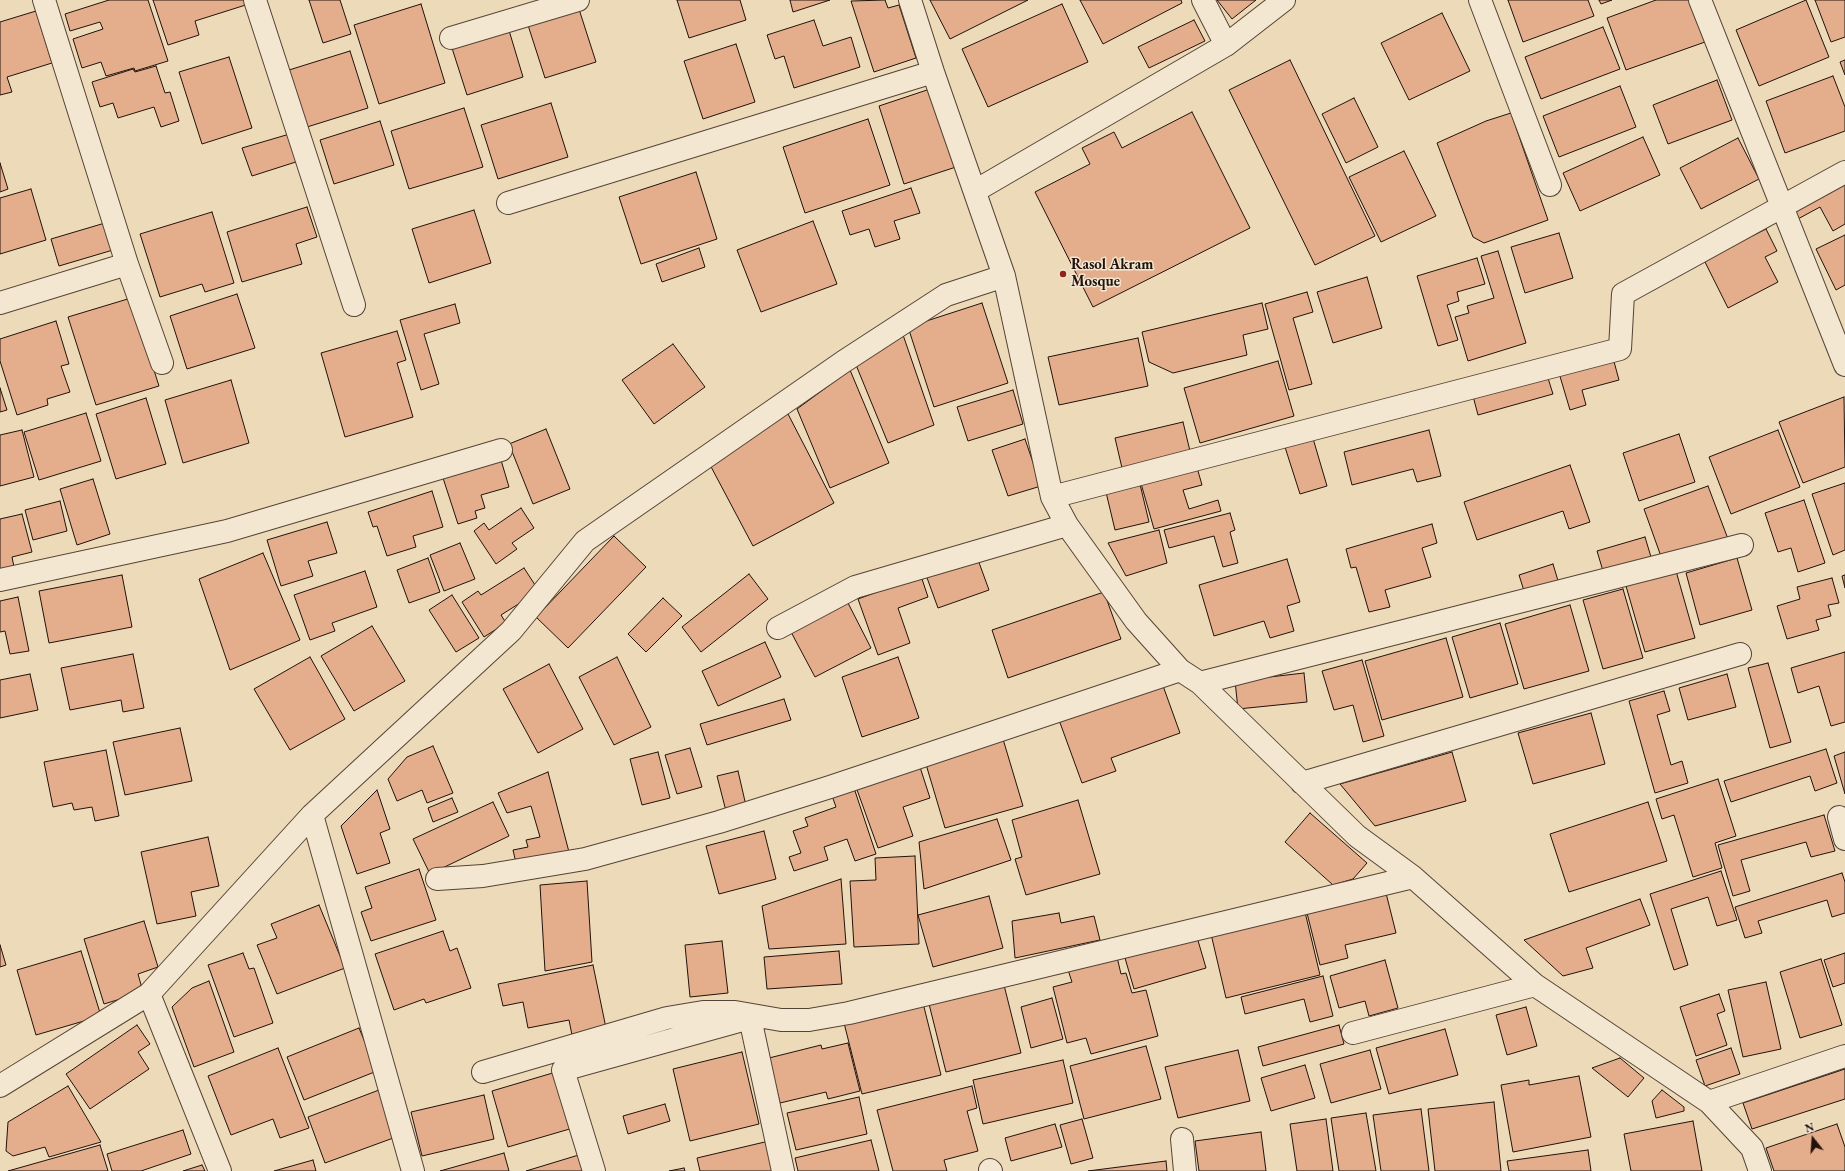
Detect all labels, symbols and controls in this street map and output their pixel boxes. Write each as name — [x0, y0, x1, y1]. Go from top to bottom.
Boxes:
place label: Rasol Akram Mosque — [1071, 256, 1153, 291]
marker: Rasol Akram Mosque — [1058, 269, 1068, 279]
north arrow — [1793, 1119, 1833, 1159]
text: N — [1803, 1120, 1816, 1136]

